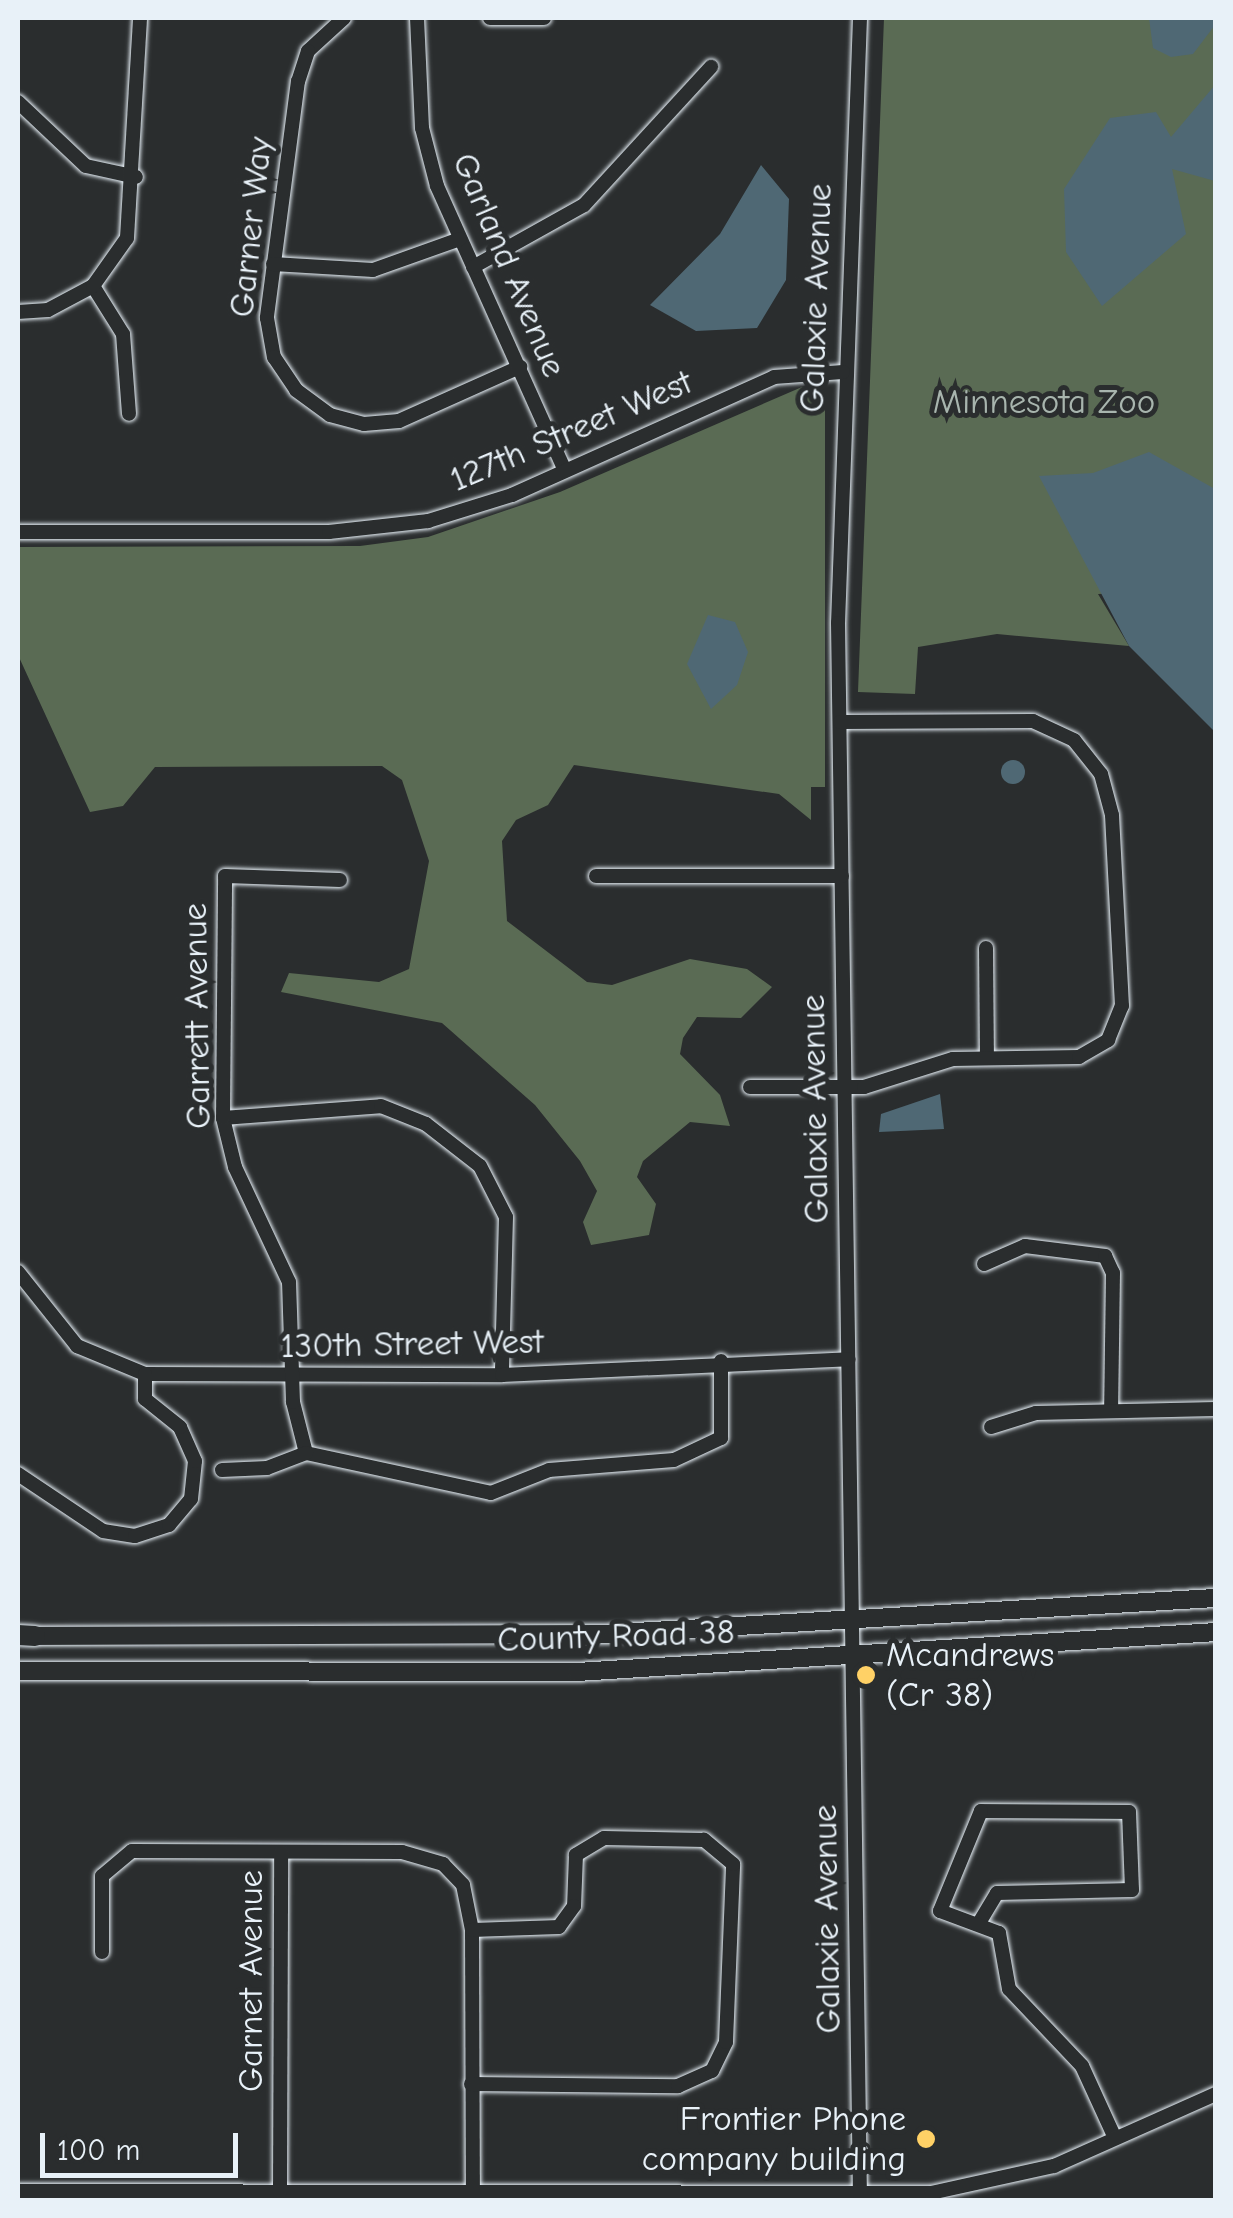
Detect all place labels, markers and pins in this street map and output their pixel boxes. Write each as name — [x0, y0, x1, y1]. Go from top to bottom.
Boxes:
place label: Mcandrews (Cr 38) — [886, 1634, 1054, 1716]
marker: Mcandrews (Cr 38) — [855, 1664, 877, 1686]
place label: Frontier Phone company building — [642, 2098, 906, 2180]
marker: Frontier Phone company building — [915, 2128, 937, 2150]

